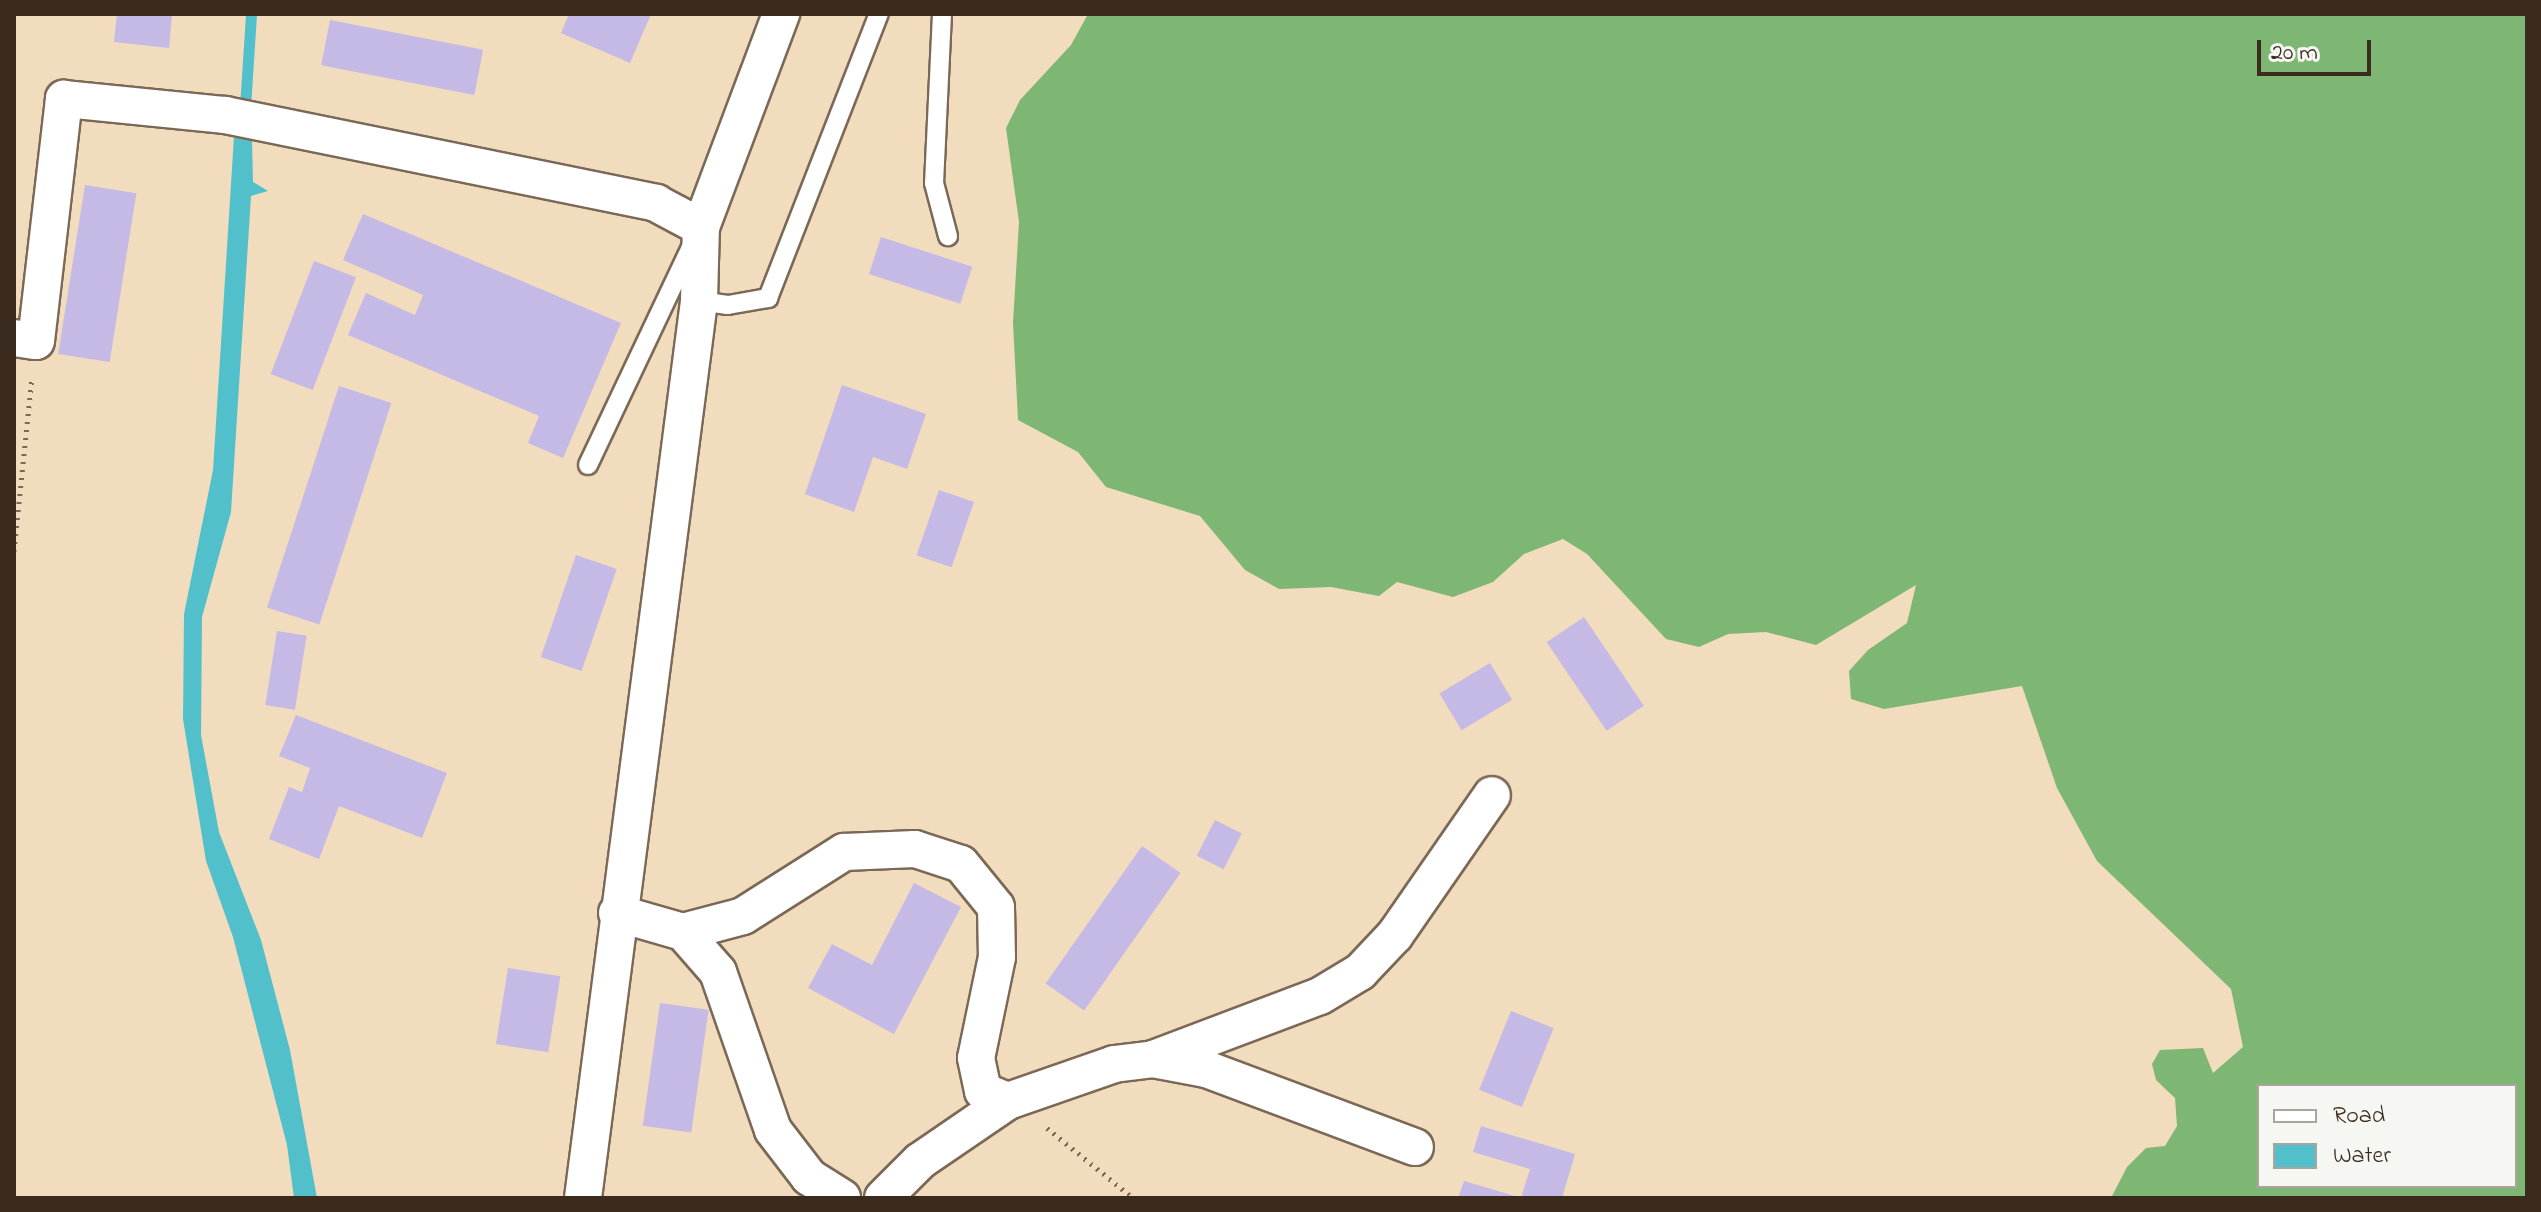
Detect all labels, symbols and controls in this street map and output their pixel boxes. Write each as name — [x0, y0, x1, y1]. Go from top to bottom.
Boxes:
scale bar — [2261, 24, 2375, 74]
text: 20 m — [2271, 36, 2318, 71]
legend — [2257, 1084, 2517, 1188]
text: Road — [2333, 1099, 2385, 1134]
text: Water — [2333, 1139, 2391, 1174]

